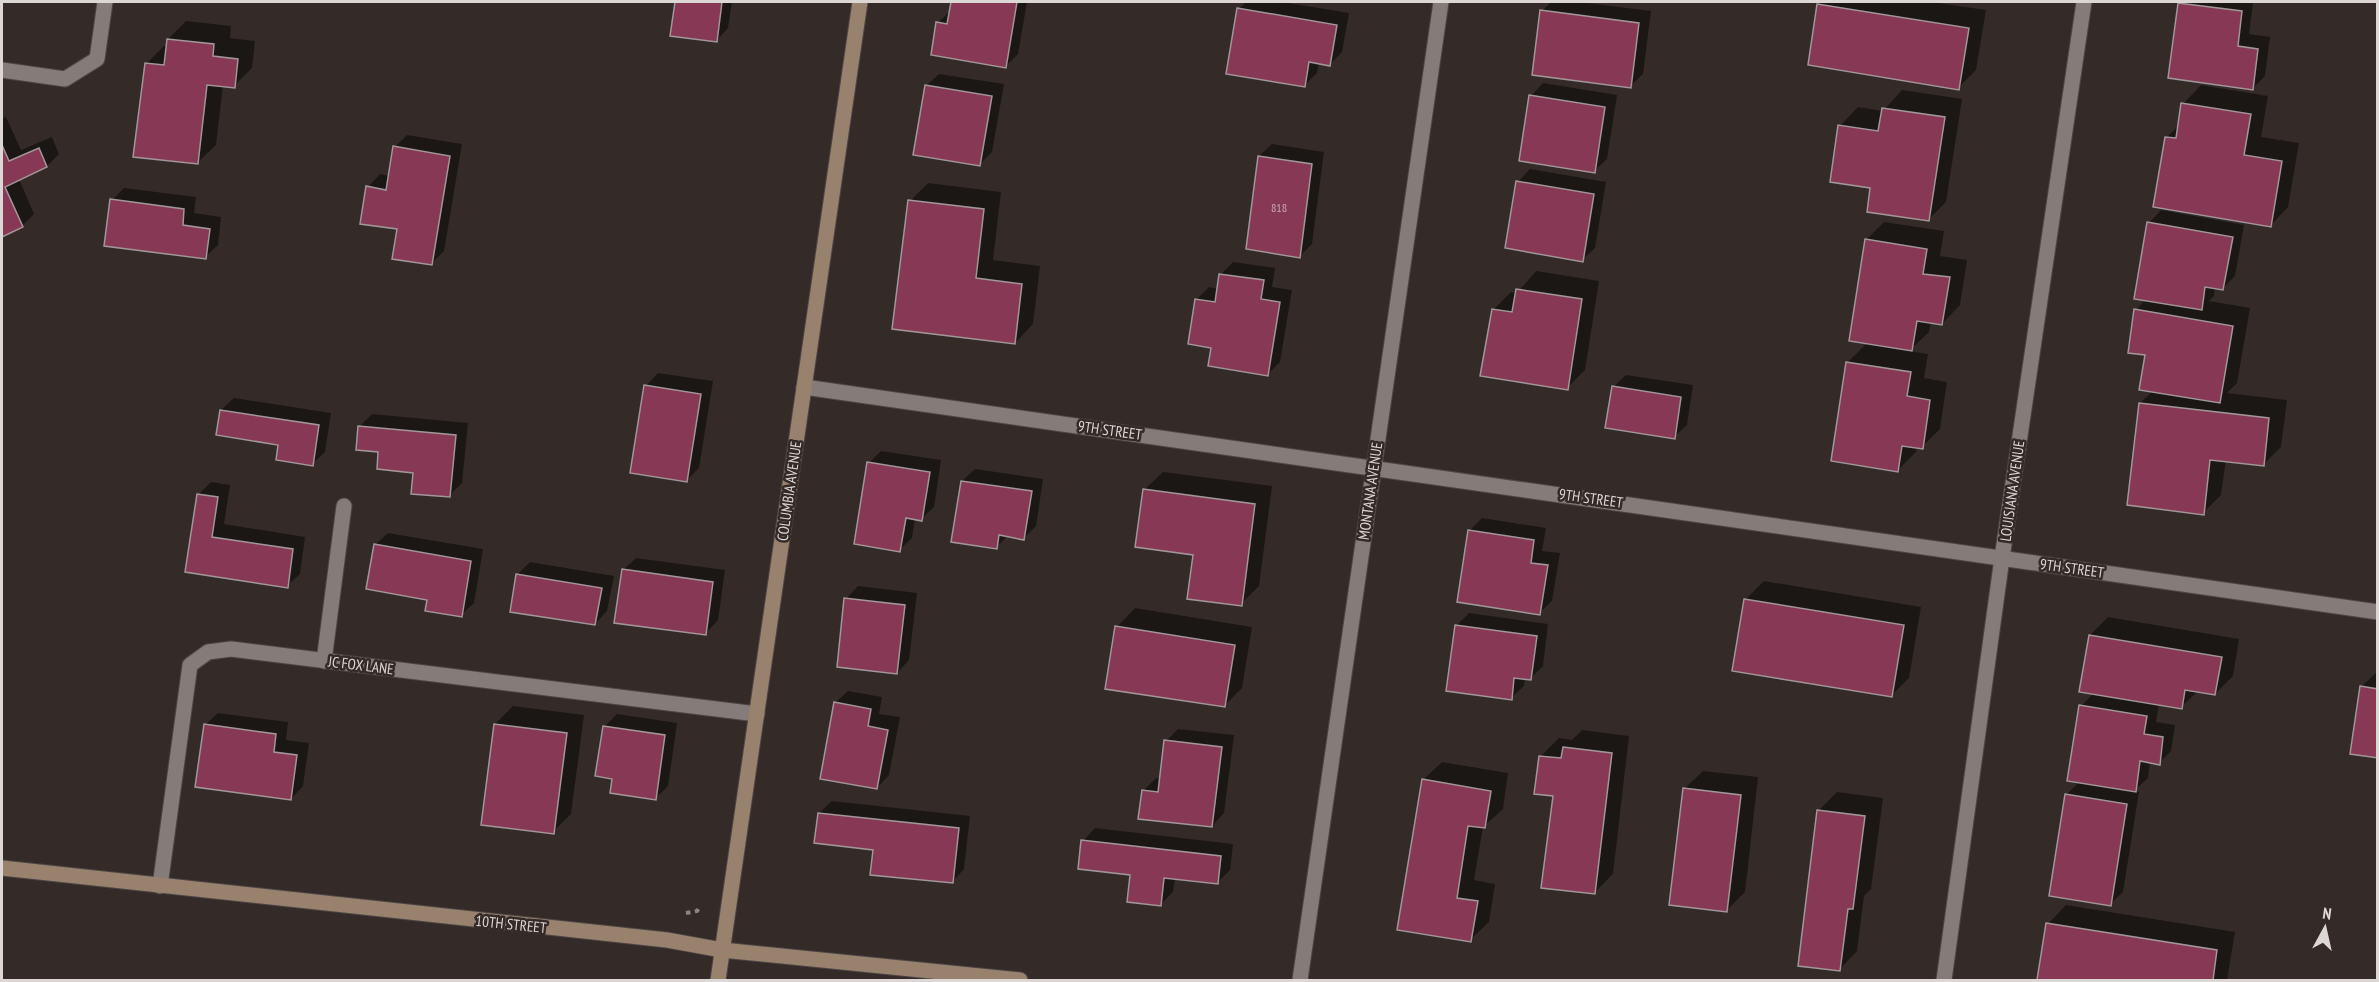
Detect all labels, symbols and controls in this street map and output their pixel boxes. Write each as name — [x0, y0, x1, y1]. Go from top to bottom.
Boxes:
house number: 818 — [1271, 200, 1287, 215]
street label: 9TH STREET — [1077, 416, 1144, 444]
street label: LOUISIANA AVENUE — [1996, 439, 2028, 543]
street label: COLUMBIA AVENUE — [773, 440, 805, 542]
street label: MONTANA AVENUE — [1354, 441, 1386, 541]
street label: 9TH STREET — [1558, 484, 1625, 512]
street label: 9TH STREET — [2039, 554, 2106, 582]
street label: JC FOX LANE — [326, 651, 395, 678]
north arrow — [2295, 898, 2355, 958]
text: N — [2321, 903, 2333, 924]
street label: 10TH STREET — [475, 911, 548, 937]

